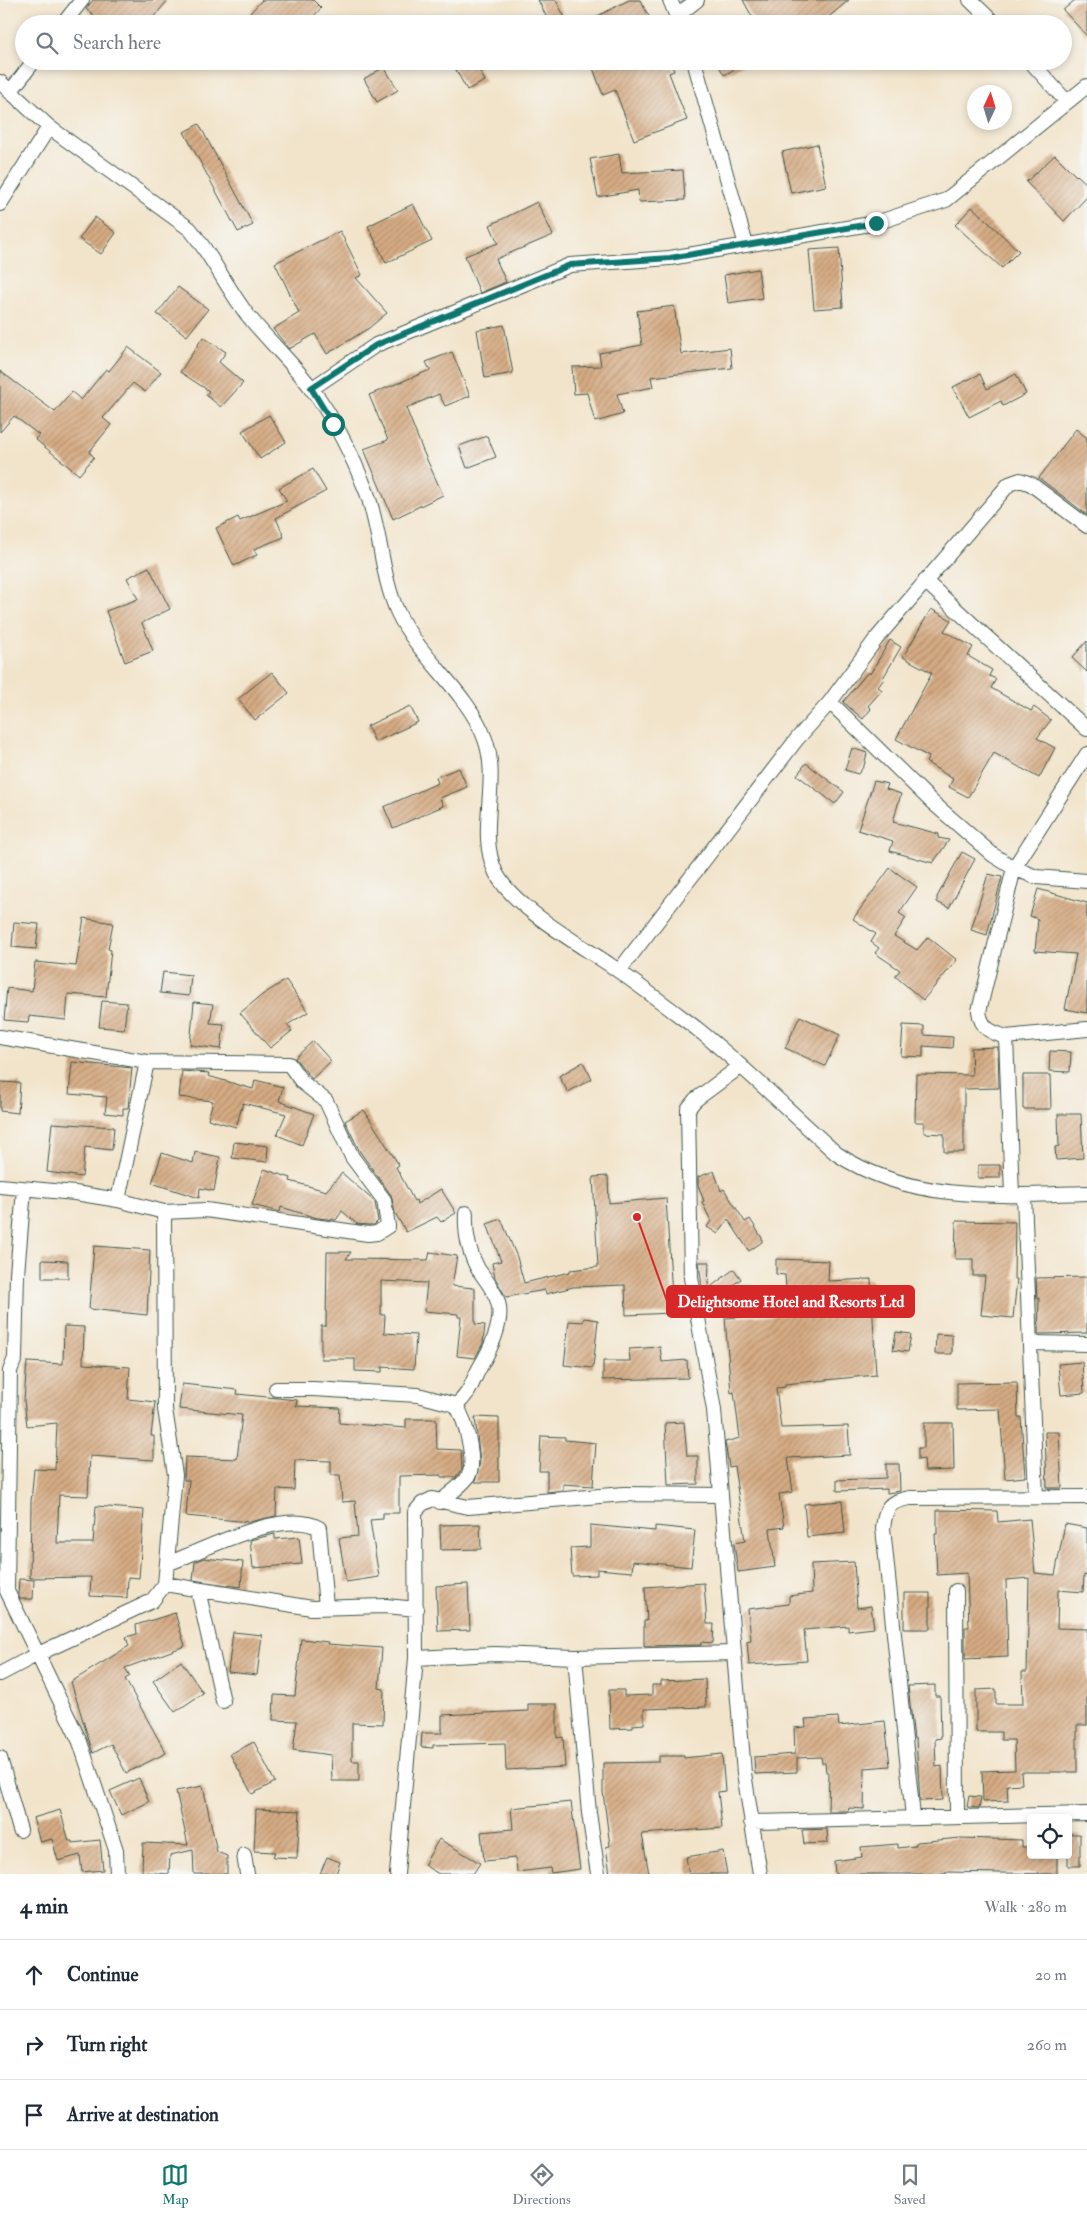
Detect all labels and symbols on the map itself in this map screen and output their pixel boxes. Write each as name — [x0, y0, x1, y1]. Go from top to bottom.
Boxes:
north arrow — [967, 85, 1012, 130]
route end — [865, 212, 888, 235]
route start — [322, 413, 345, 436]
callout: Delightsome Hotel and Resorts Ltd — [667, 1286, 914, 1317]
text: Delightsome Hotel and Resorts Ltd — [678, 1292, 905, 1313]

